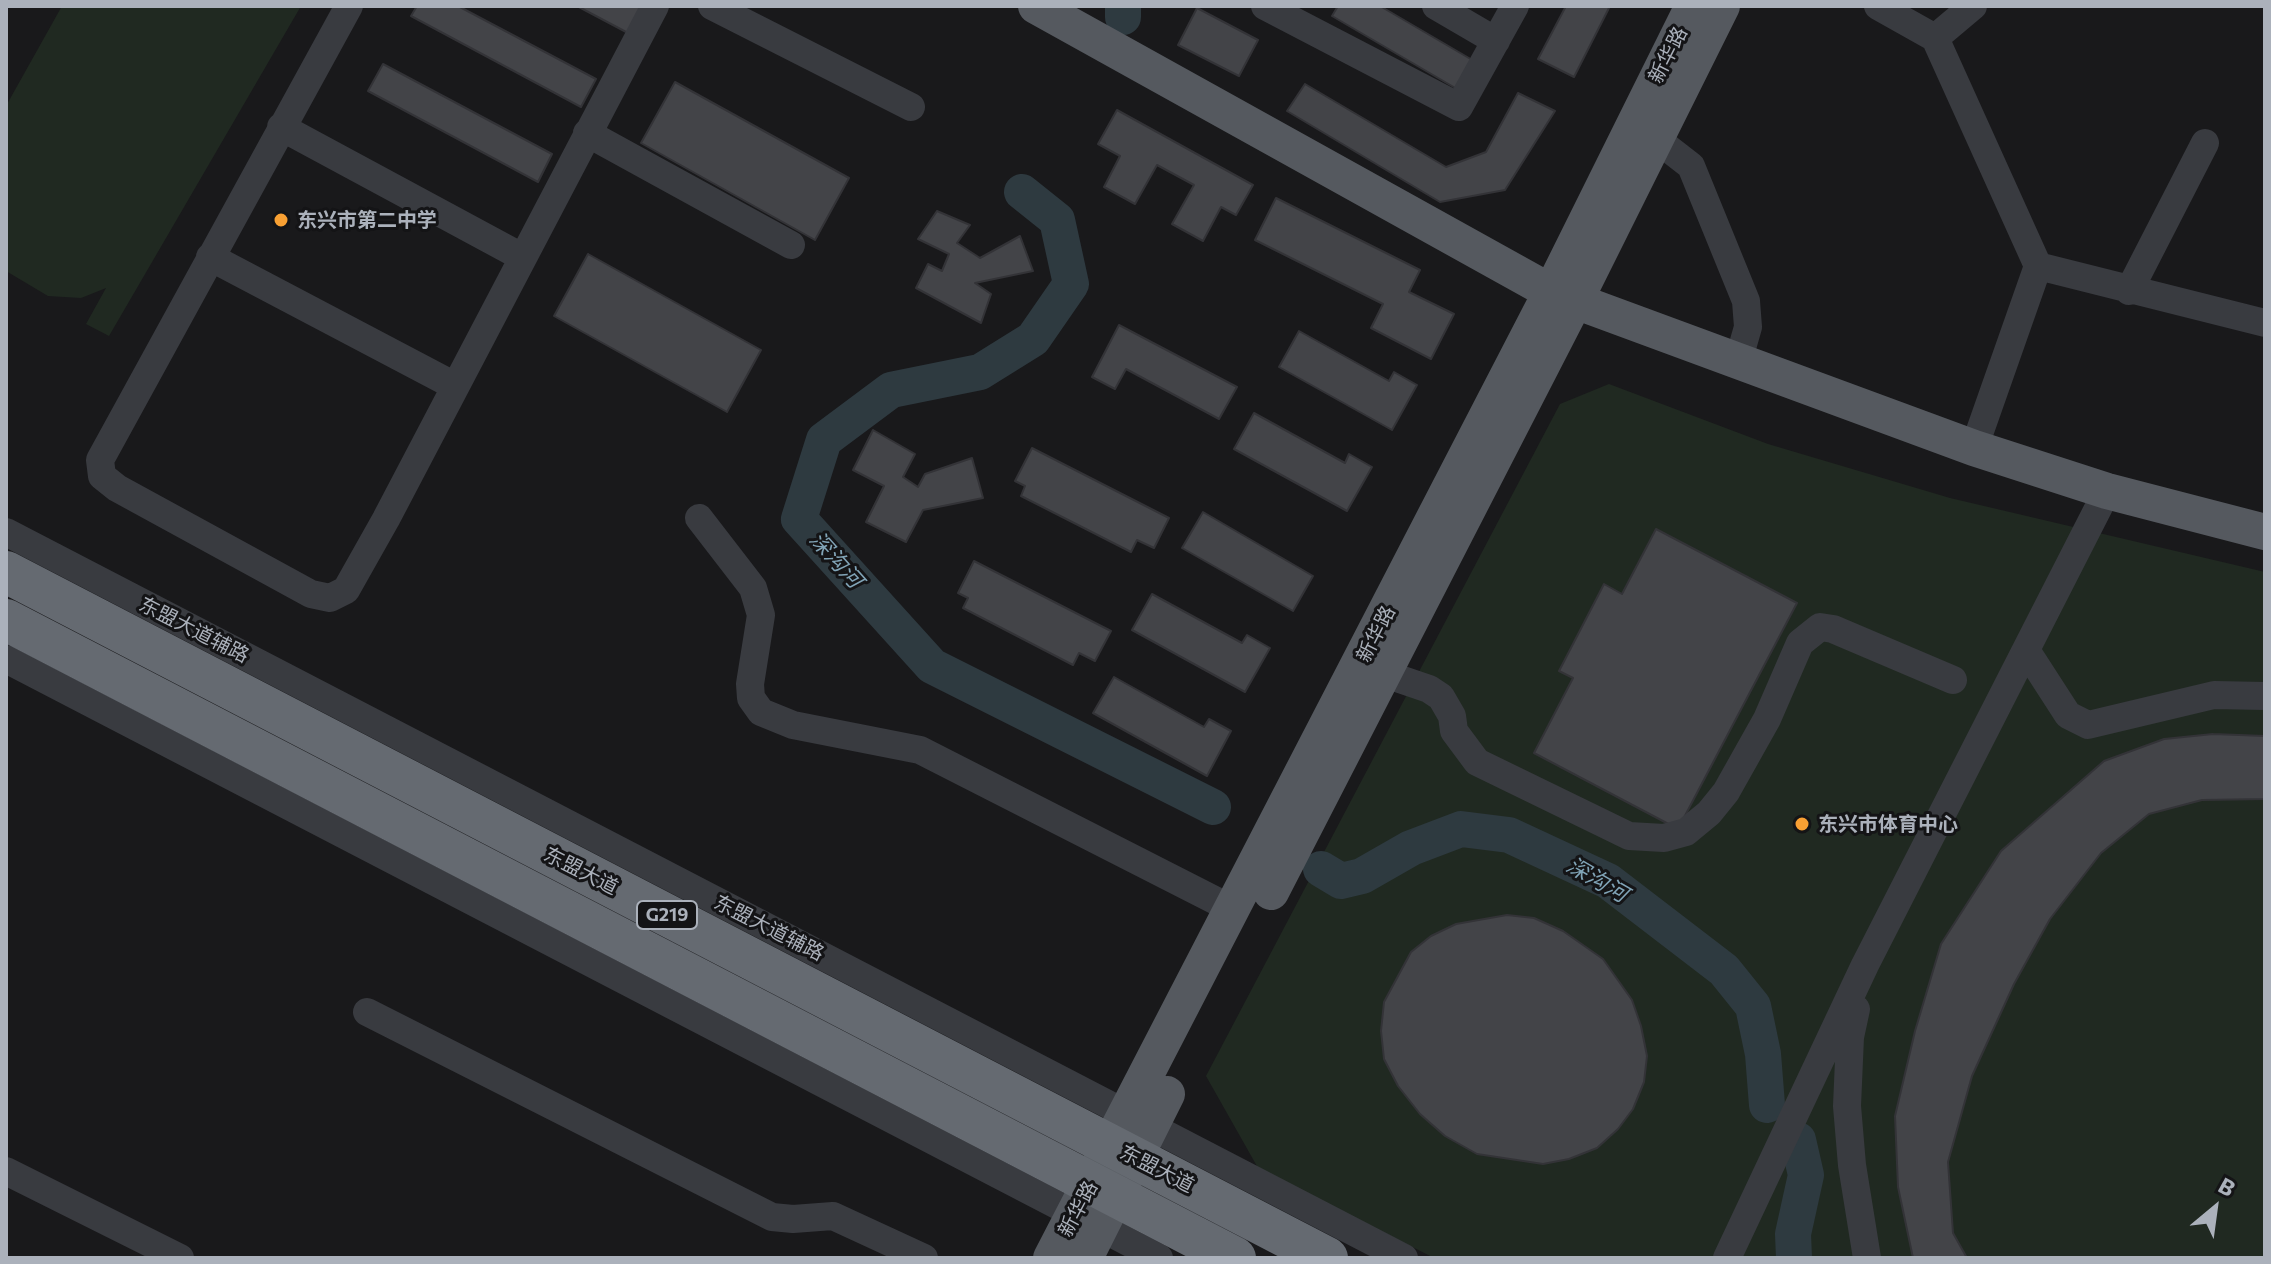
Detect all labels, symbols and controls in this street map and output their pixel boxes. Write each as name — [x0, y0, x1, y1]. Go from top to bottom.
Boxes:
street label: 新华路 — [1644, 23, 1692, 87]
place label: 东兴市第二中学 — [297, 208, 437, 232]
marker: 东兴市第二中学 — [272, 211, 290, 229]
water label: 深沟河 — [804, 527, 868, 593]
street label: 东盟大道辅路 — [135, 592, 253, 668]
street label: 新华路 — [1352, 602, 1400, 666]
place label: 东兴市体育中心 — [1818, 812, 1958, 836]
marker: 东兴市体育中心 — [1793, 815, 1811, 833]
street label: 东盟大道 — [540, 842, 622, 900]
water label: 深沟河 — [1562, 852, 1632, 908]
street label: 东盟大道辅路 — [710, 890, 828, 966]
road number: G219 — [637, 901, 697, 929]
street label: 东盟大道 — [1116, 1140, 1198, 1198]
north arrow — [2175, 1168, 2255, 1248]
text: B — [2214, 1171, 2240, 1202]
street label: 新华路 — [1053, 1177, 1103, 1241]

